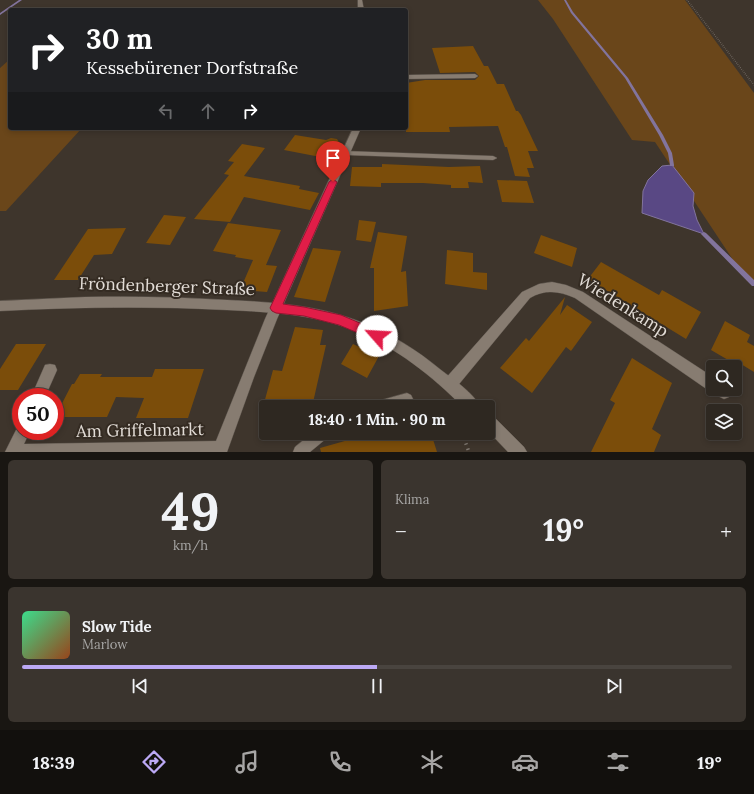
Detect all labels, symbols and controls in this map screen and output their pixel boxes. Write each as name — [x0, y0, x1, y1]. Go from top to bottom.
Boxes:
text: 30 m — [86, 21, 153, 57]
icon: right — [20, 24, 72, 76]
text: Kessebürener Dorfstraße — [86, 56, 298, 79]
icon: left — [155, 100, 177, 122]
icon: ahead — [197, 100, 219, 122]
icon: right — [239, 100, 261, 122]
pin — [316, 141, 350, 182]
icon: arrive — [322, 147, 344, 169]
street label: Wiedenkamp — [573, 268, 673, 342]
street label: Fröndenberger Straße — [79, 272, 255, 300]
position arrow — [356, 315, 398, 357]
map controls — [706, 360, 742, 440]
button: search — [706, 360, 742, 396]
speed limit sign: 50 — [12, 388, 64, 440]
button: layers — [706, 404, 742, 440]
text: 18:40 · 1 Min. · 90 m — [308, 410, 446, 429]
street label: Am Griffelmarkt — [75, 418, 204, 442]
text: 49 — [161, 478, 220, 544]
text: Klima — [395, 491, 429, 508]
text: 19° — [543, 511, 584, 549]
text: − — [395, 517, 407, 545]
text: + — [720, 517, 732, 545]
text: km/h — [173, 537, 208, 554]
text: Slow Tide — [82, 617, 152, 636]
text: Marlow — [82, 636, 128, 653]
icon: previous — [129, 675, 151, 697]
icon: pause — [366, 675, 388, 697]
icon: next — [603, 675, 625, 697]
icon: directions — [140, 748, 168, 776]
icon: music — [233, 748, 261, 776]
icon: phone — [326, 748, 354, 776]
icon: climate — [418, 748, 446, 776]
icon: car — [511, 748, 539, 776]
icon: filters — [604, 748, 632, 776]
text: 18:39 — [32, 751, 75, 774]
text: 19° — [697, 751, 722, 774]

